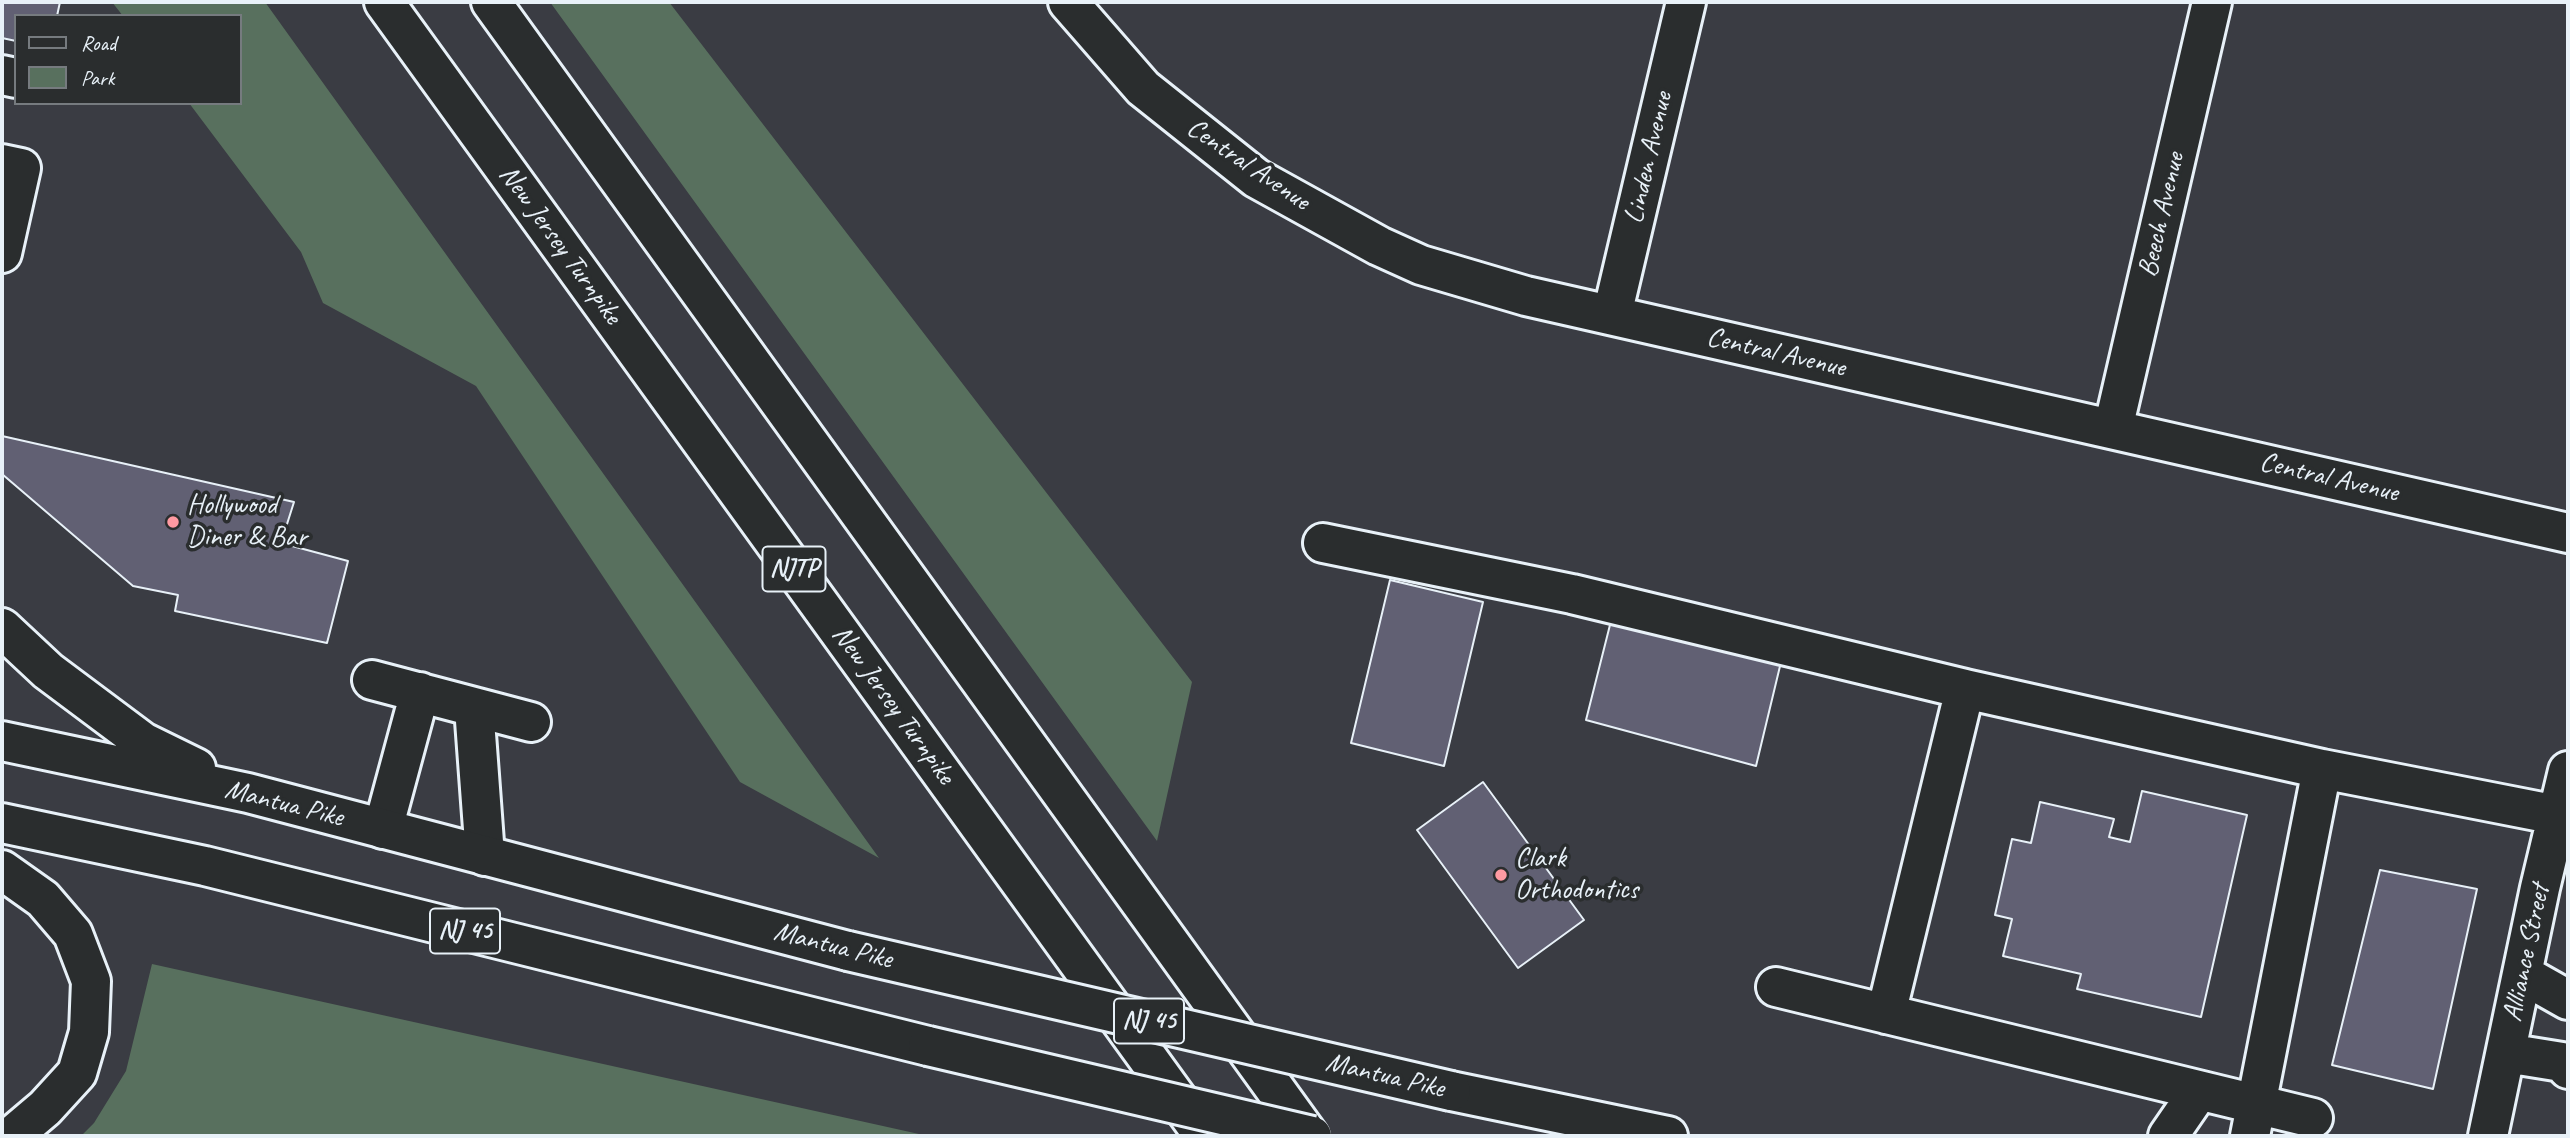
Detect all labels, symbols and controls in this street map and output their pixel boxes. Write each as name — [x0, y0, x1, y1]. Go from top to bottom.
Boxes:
legend — [14, 14, 242, 105]
text: Road — [81, 30, 116, 56]
text: Park — [81, 65, 114, 91]
street label: Linden Avenue — [1618, 89, 1680, 227]
street label: Central Avenue — [1180, 112, 1316, 218]
street label: Beech Avenue — [2131, 150, 2193, 280]
street label: New Jersey Turnpike — [491, 159, 629, 331]
street label: Central Avenue — [1703, 321, 1849, 385]
street label: Central Avenue — [2256, 446, 2402, 510]
place label: Hollywood Diner & Bar — [187, 489, 307, 555]
marker: Hollywood Diner & Bar — [165, 514, 181, 530]
road number: NJTP — [762, 547, 826, 592]
street label: New Jersey Turnpike — [824, 619, 962, 791]
street label: Mantua Pike — [221, 773, 347, 835]
place label: Clark Orthodontics — [1515, 842, 1638, 908]
marker: Clark Orthodontics — [1493, 867, 1509, 883]
street label: Alliance Street — [2496, 881, 2558, 1025]
road number: NJ 45 — [430, 908, 500, 954]
street label: Mantua Pike — [770, 915, 896, 977]
road number: NJ 45 — [1114, 998, 1184, 1044]
street label: Mantua Pike — [1322, 1046, 1448, 1106]

